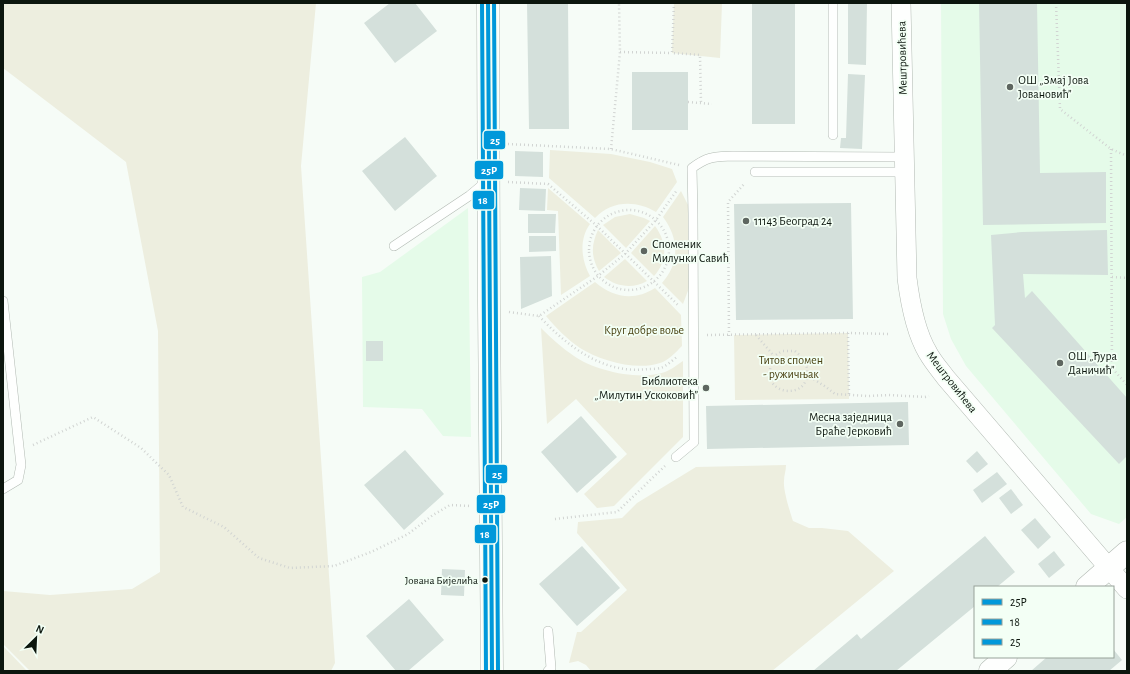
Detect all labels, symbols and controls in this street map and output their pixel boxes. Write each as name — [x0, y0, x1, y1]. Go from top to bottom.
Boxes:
street label: Мештровићева — [895, 20, 909, 95]
place label: ОШ „Змај Јова Јовановић” — [1018, 74, 1089, 100]
marker: ОШ „Змај Јова Јовановић” — [1005, 82, 1015, 92]
line badge: 25 — [483, 130, 506, 150]
text: 25 — [490, 135, 500, 146]
line badge: 25P — [474, 160, 504, 180]
text: 25P — [481, 165, 497, 176]
line badge: 18 — [472, 190, 495, 210]
text: 18 — [478, 195, 488, 206]
place label: 11143 Београд 24 — [754, 215, 832, 227]
marker: 11143 Београд 24 — [741, 216, 751, 226]
place label: Споменик Милунки Савић — [652, 238, 729, 265]
marker: Споменик Милунки Савић — [639, 246, 649, 256]
park label: Круг добре воље — [604, 324, 684, 337]
street label: Мештровићева — [924, 349, 980, 415]
place label: ОШ „Ђура Даничић” — [1068, 350, 1118, 376]
park label: Титов спомен - ружичњак — [759, 354, 823, 381]
marker: ОШ „Ђура Даничић” — [1055, 358, 1065, 368]
place label: Библиотека „Милутин Ускоковић” — [594, 375, 699, 402]
marker: Библиотека „Милутин Ускоковић” — [701, 383, 711, 393]
place label: Месна заједница Браће Јерковић — [809, 411, 893, 437]
marker: Месна заједница Браће Јерковић — [895, 419, 905, 429]
line badge: 25 — [485, 464, 508, 484]
text: 25 — [492, 469, 502, 480]
line badge: 25P — [476, 494, 506, 514]
text: 25P — [483, 499, 499, 510]
line badge: 18 — [474, 524, 497, 544]
text: 18 — [480, 529, 490, 540]
place label: Јована Бијелића — [405, 575, 478, 586]
marker: Јована Бијелића — [480, 575, 490, 585]
legend — [974, 586, 1114, 658]
text: 25P — [1010, 596, 1027, 608]
text: 18 — [1010, 616, 1020, 628]
north arrow — [16, 618, 56, 658]
text: N — [34, 623, 46, 636]
text: 25 — [1010, 636, 1020, 648]

